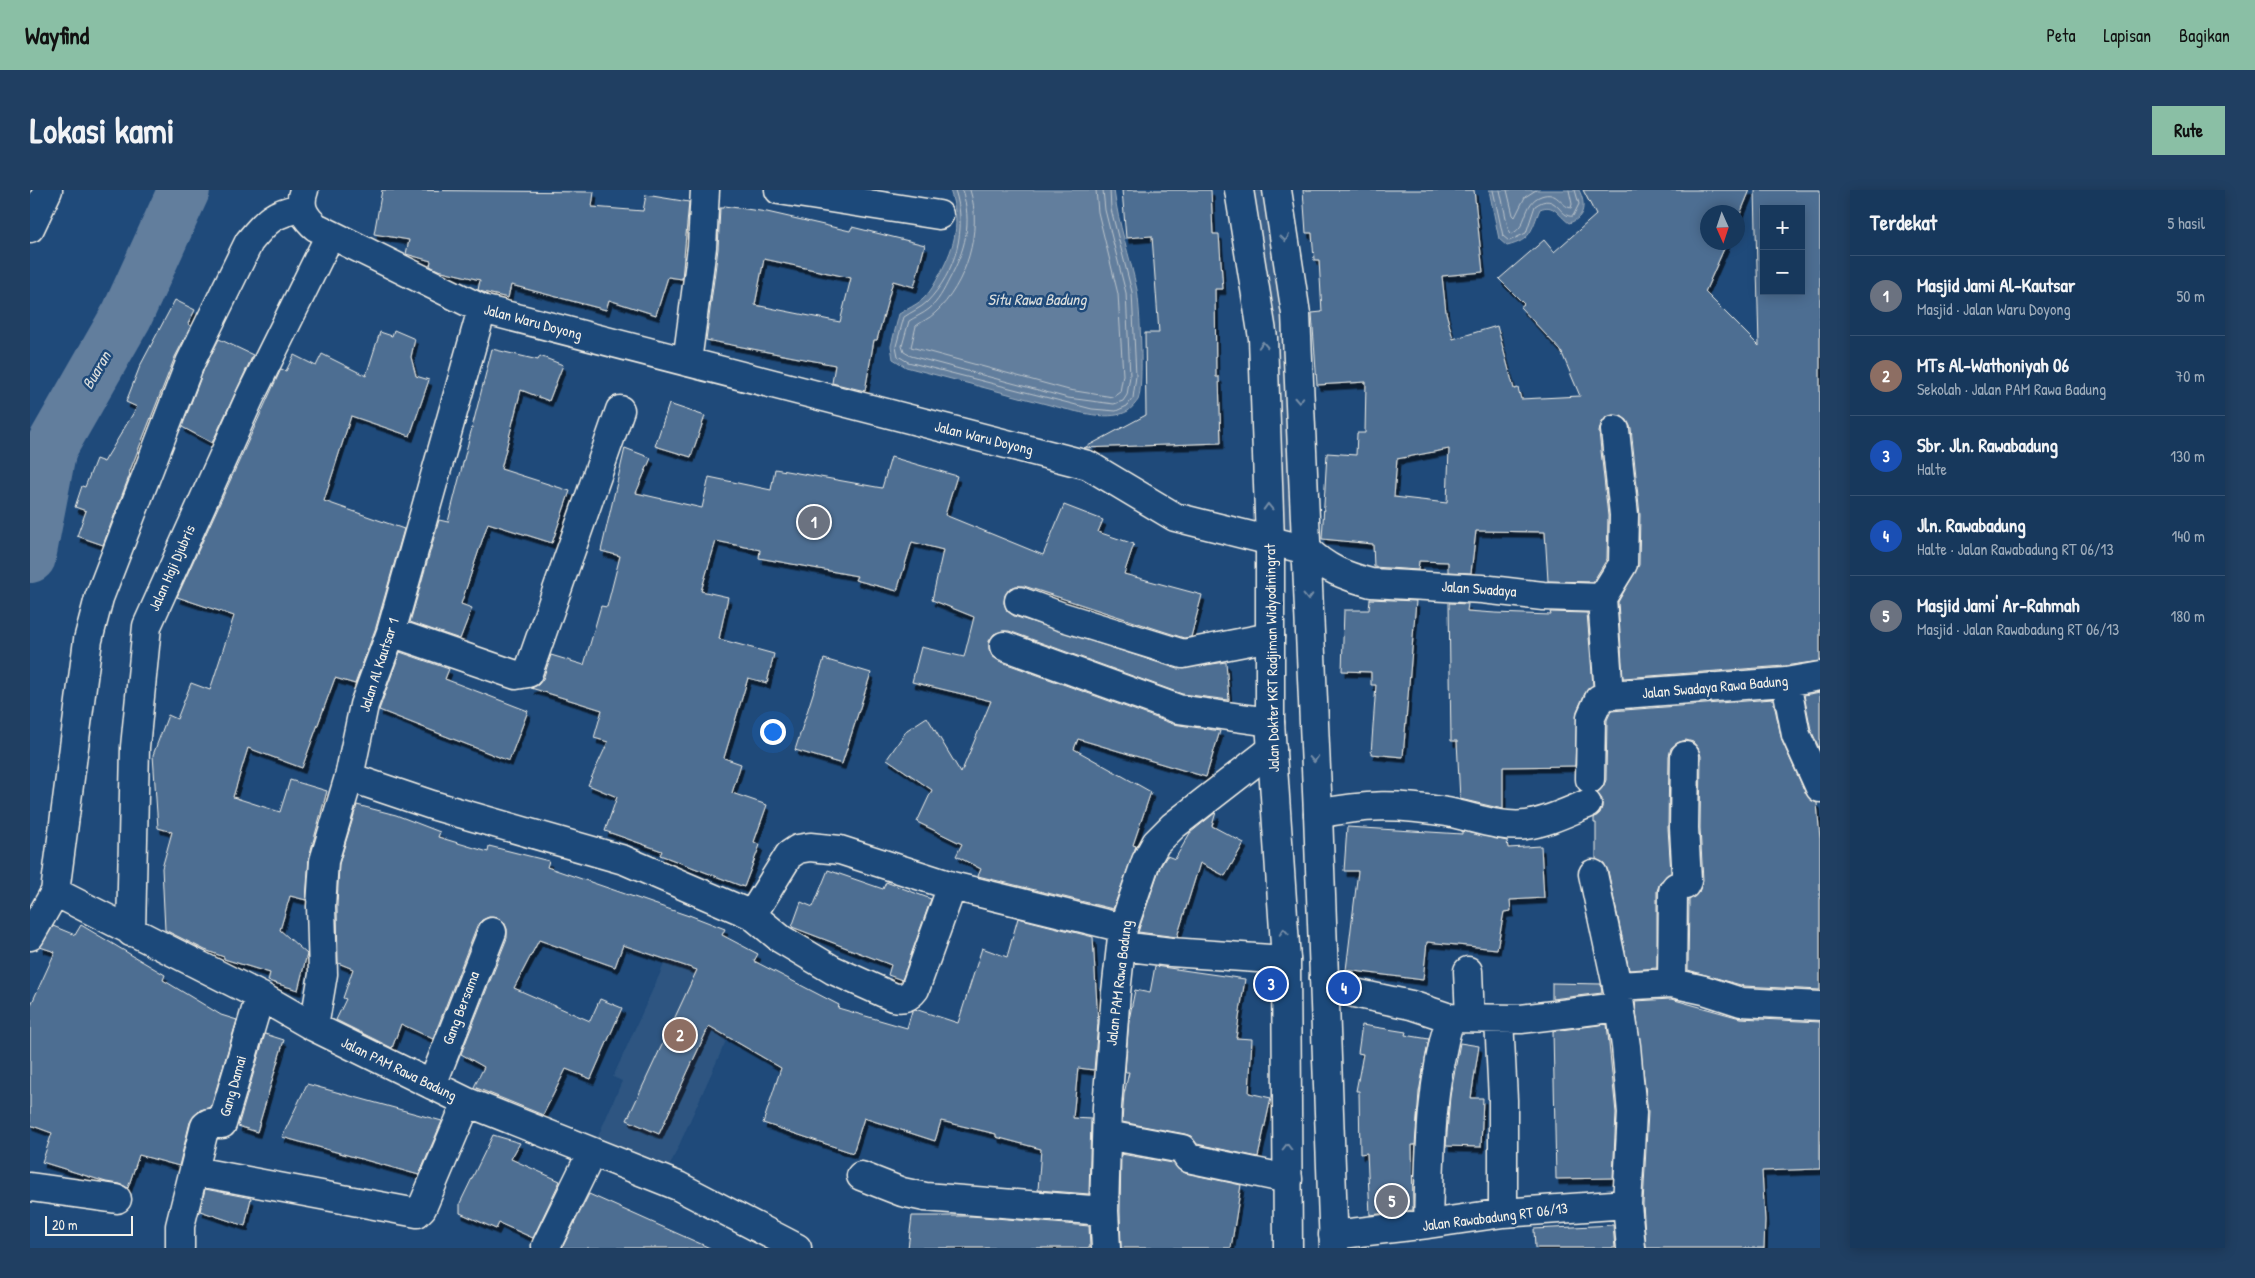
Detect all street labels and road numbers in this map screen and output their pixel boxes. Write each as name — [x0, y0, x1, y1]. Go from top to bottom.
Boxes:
street label: Jalan Waru Doyong — [482, 298, 585, 345]
street label: Jalan Waru Doyong — [933, 415, 1036, 460]
street label: Jalan Haji Djubris — [143, 521, 200, 614]
street label: Jalan Dokter KRT Radjiman Widyodiningrat — [1259, 543, 1284, 772]
street label: Jalan Swadaya — [1441, 575, 1517, 602]
street label: Jalan Al Kautsar 1 — [353, 615, 404, 714]
street label: Jalan Swadaya Rawa Badung — [1641, 670, 1789, 703]
street label: Jalan PAM Rawa Badung — [1100, 919, 1137, 1047]
street label: Gang Bersama — [437, 968, 484, 1048]
street label: Jalan PAM Rawa Badung — [338, 1031, 461, 1106]
street label: Gang Damai — [214, 1053, 251, 1119]
street label: Jalan Rawabadung RT 06/13 — [1421, 1197, 1569, 1236]

